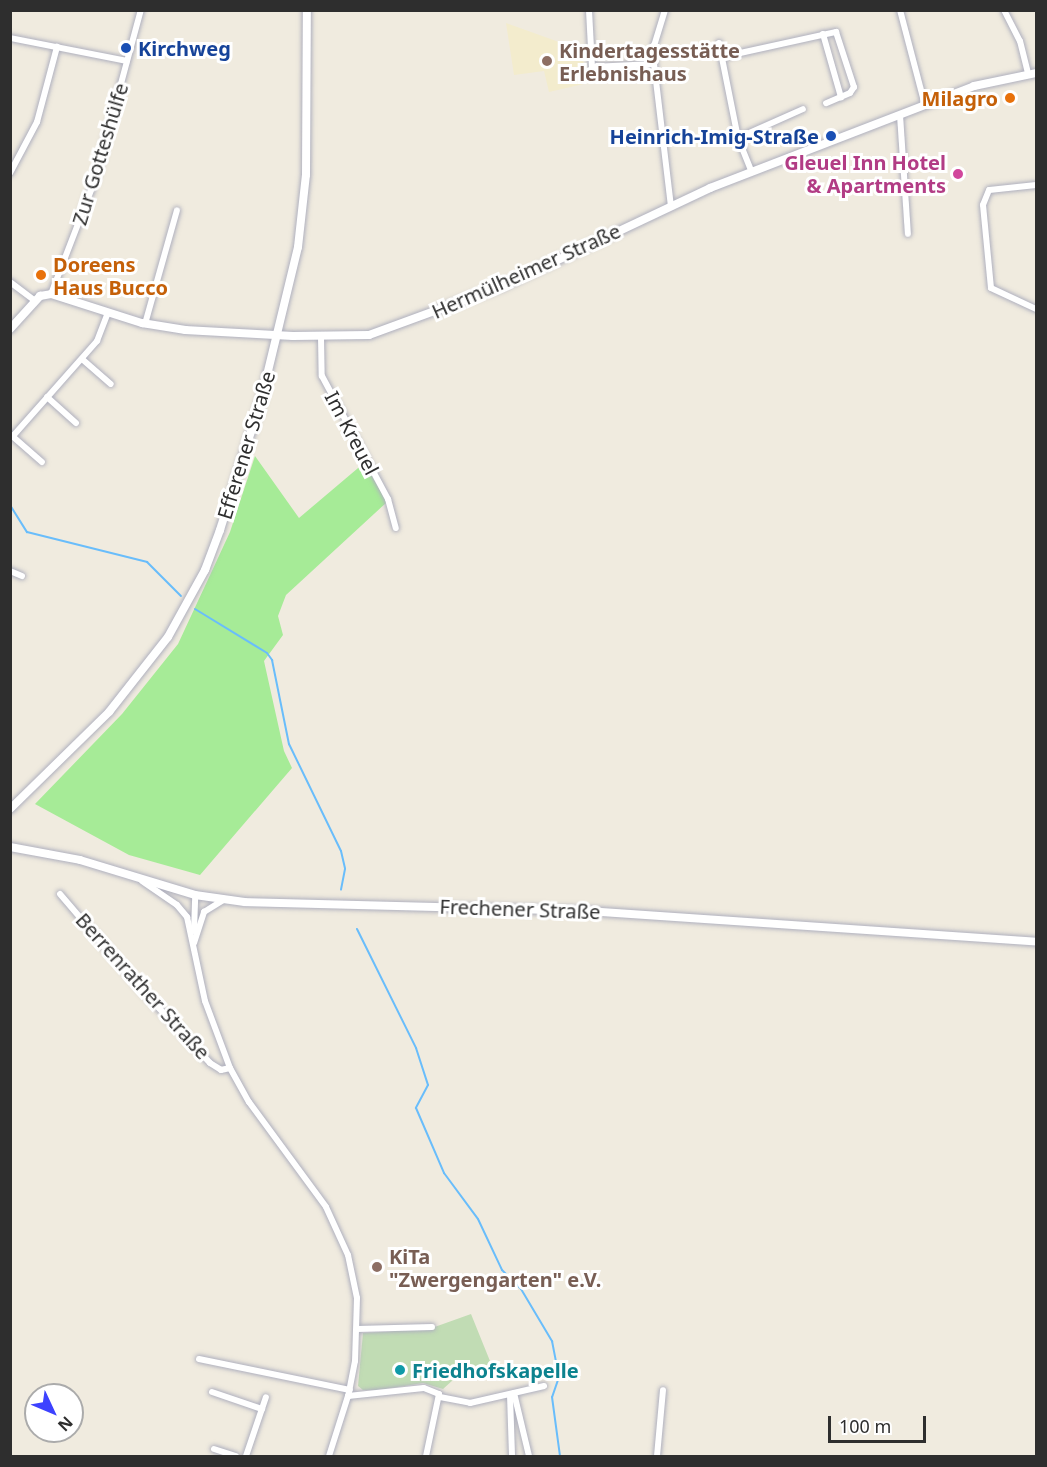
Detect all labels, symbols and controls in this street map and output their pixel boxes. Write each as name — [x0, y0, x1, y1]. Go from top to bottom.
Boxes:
place label: Kirchweg — [138, 36, 231, 60]
place label: Kindertagesstätte Erlebnishaus — [559, 38, 740, 85]
marker: Kirchweg — [119, 41, 133, 55]
marker: Kindertagesstätte Erlebnishaus — [540, 54, 554, 68]
street label: Zur Gotteshülfe — [67, 80, 133, 228]
place label: Milagro — [922, 86, 998, 110]
marker: Milagro — [1003, 91, 1017, 105]
place label: Heinrich-Imig-Straße — [610, 124, 819, 148]
marker: Heinrich-Imig-Straße — [824, 129, 838, 143]
place label: Gleuel Inn Hotel & Apartments — [784, 150, 946, 197]
marker: Gleuel Inn Hotel & Apartments — [951, 167, 965, 181]
street label: Hermülheimer Straße — [428, 219, 624, 323]
place label: Doreens Haus Bucco — [53, 252, 168, 299]
marker: Doreens Haus Bucco — [34, 268, 48, 282]
street label: Efferener Straße — [212, 368, 280, 522]
street label: Im Kreuel — [320, 387, 384, 479]
street label: Frechener Straße — [439, 894, 601, 924]
street label: Berrenrather Straße — [71, 908, 215, 1064]
place label: KiTa "Zwergengarten" e.V. — [389, 1244, 601, 1291]
marker: KiTa "Zwergengarten" e.V. — [370, 1260, 384, 1274]
place label: Friedhofskapelle — [412, 1358, 579, 1382]
marker: Friedhofskapelle — [393, 1363, 407, 1377]
north arrow — [24, 1383, 84, 1443]
scale bar — [831, 1404, 928, 1442]
text: N — [53, 1412, 78, 1436]
text: 100 m — [839, 1414, 891, 1438]

